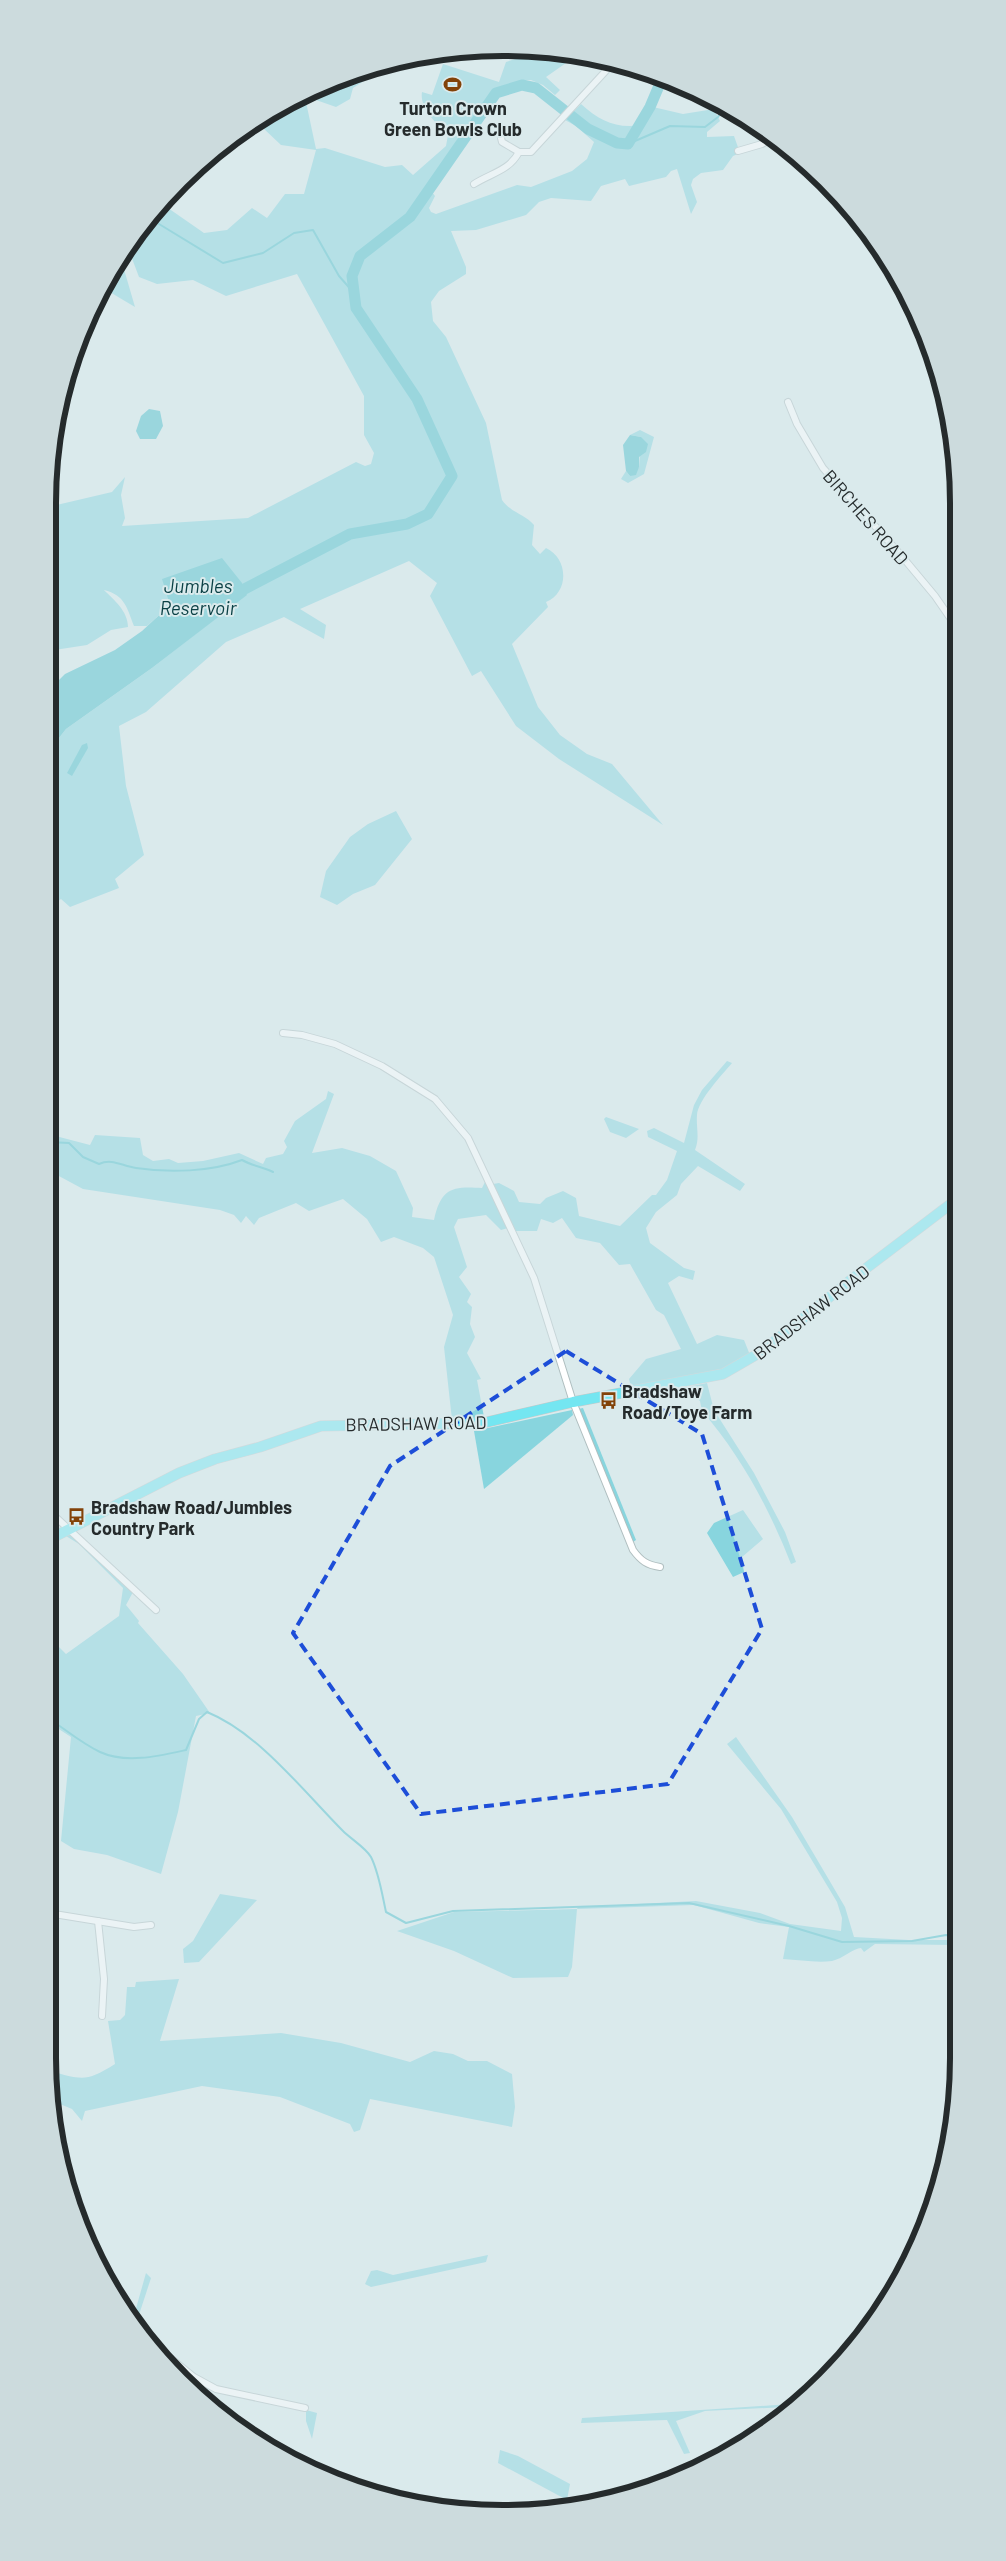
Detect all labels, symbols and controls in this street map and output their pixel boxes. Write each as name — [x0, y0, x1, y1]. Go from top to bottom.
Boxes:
sports icon: Turton Crown Green Bowls Club — [443, 75, 463, 95]
place label: Turton Crown Green Bowls Club — [384, 97, 522, 140]
street label: BIRCHES ROAD — [819, 465, 913, 569]
water label: Jumbles Reservoir — [160, 574, 238, 619]
street label: BRADSHAW ROAD — [749, 1260, 873, 1364]
place label: Bradshaw Road/Toye Farm — [622, 1380, 752, 1423]
bus stop icon: Bradshaw Road/Toye Farm — [598, 1391, 618, 1411]
street label: BRADSHAW ROAD — [345, 1411, 487, 1435]
place label: Bradshaw Road/Jumbles Country Park — [91, 1496, 292, 1539]
bus stop icon: Bradshaw Road/Jumbles Country Park — [67, 1507, 87, 1527]

